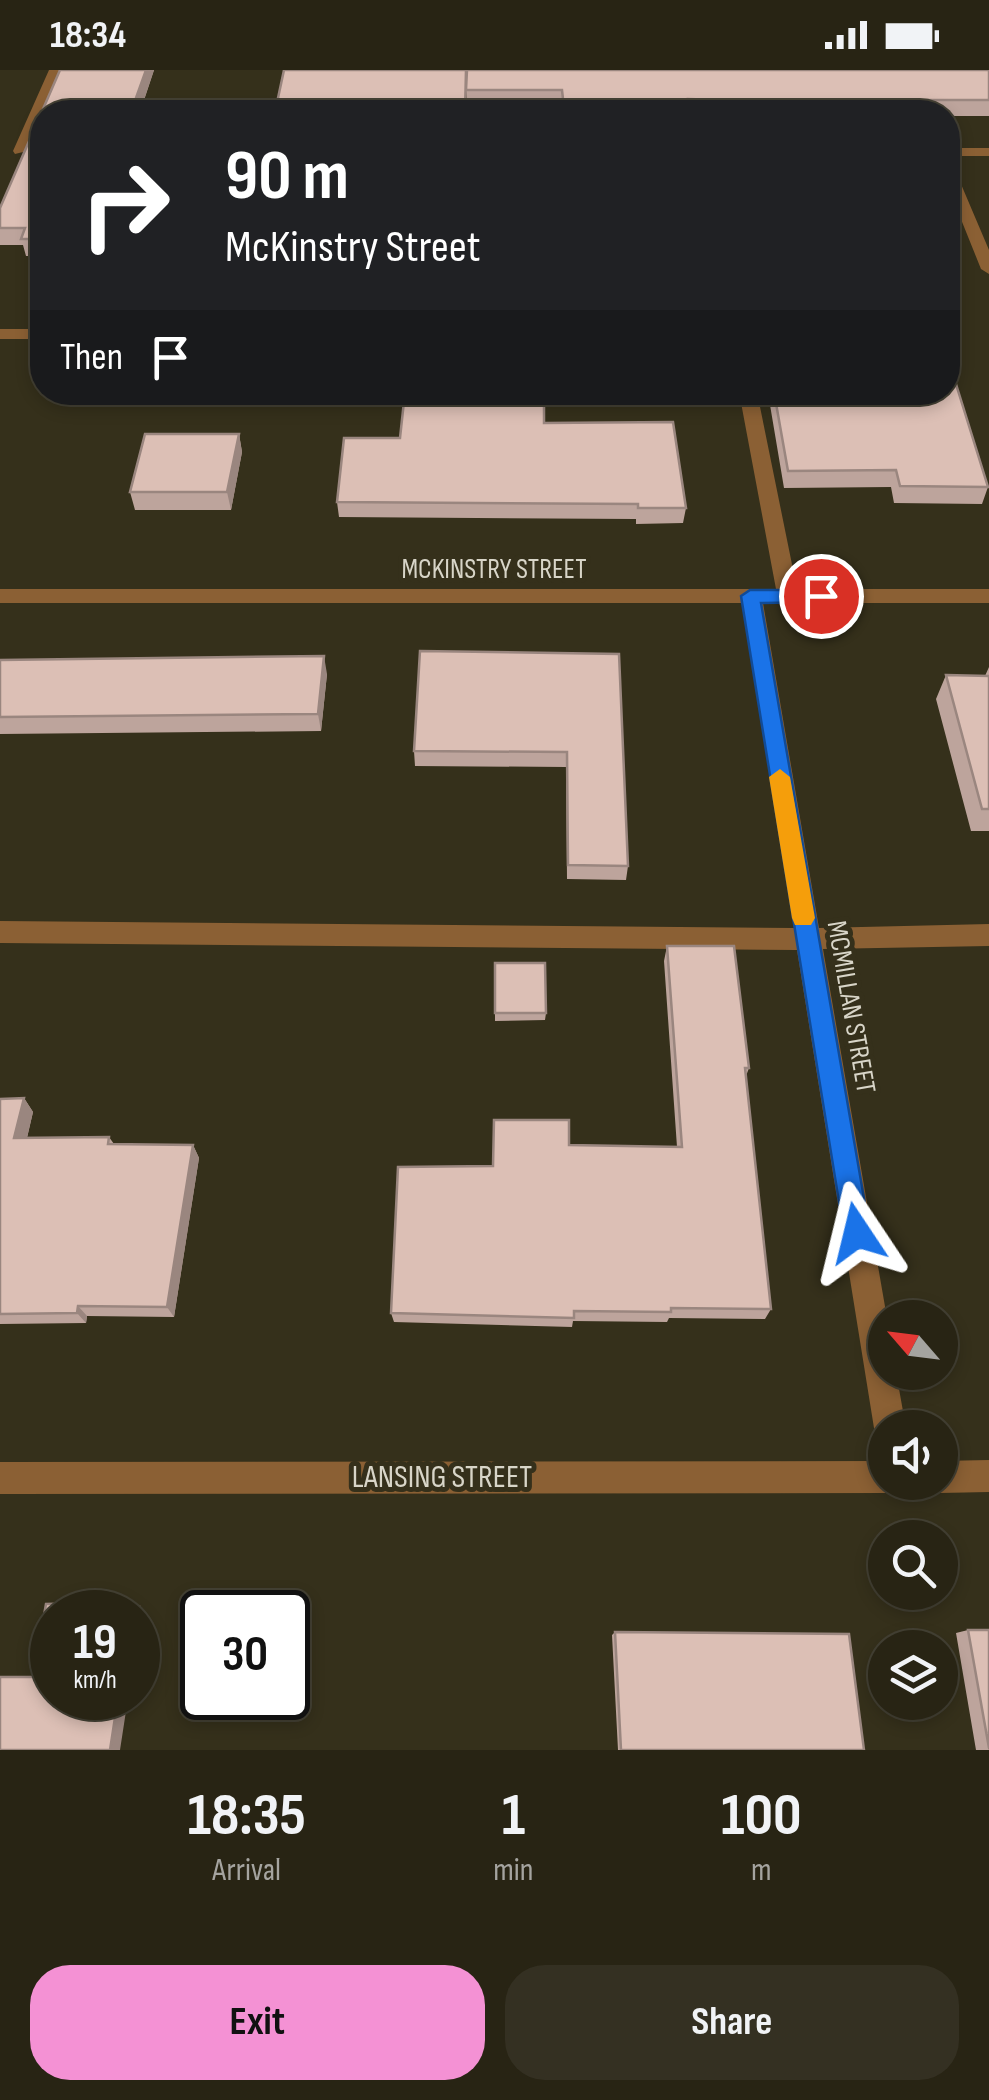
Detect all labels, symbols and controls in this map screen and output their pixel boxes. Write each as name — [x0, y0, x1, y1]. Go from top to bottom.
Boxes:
text: 18:34 — [50, 13, 126, 58]
text: 90 m — [225, 135, 349, 219]
icon: right — [60, 140, 190, 270]
text: McKinstry Street — [225, 220, 480, 275]
icon: arrive — [143, 330, 198, 385]
text: Then — [60, 335, 123, 380]
street label: MCKINSTRY STREET — [401, 553, 587, 586]
pin — [779, 554, 864, 639]
icon: arrive — [794, 569, 849, 624]
street label: MCMILLAN STREET — [820, 918, 882, 1096]
position arrow — [805, 1181, 909, 1285]
north arrow — [868, 1300, 958, 1390]
map controls — [868, 1300, 958, 1720]
button: sound — [868, 1410, 958, 1500]
street label: LANSING STREET — [352, 1458, 532, 1497]
button: search — [868, 1520, 958, 1610]
speed limit sign: 30 — [180, 1590, 310, 1720]
text: 19 — [73, 1613, 117, 1673]
button: layers — [868, 1630, 958, 1720]
text: km/h — [73, 1665, 117, 1696]
text: 18:35 — [187, 1780, 306, 1852]
text: 1 — [502, 1780, 525, 1852]
text: 100 — [721, 1780, 802, 1852]
text: Arrival — [212, 1851, 281, 1890]
text: min — [493, 1851, 534, 1890]
text: m — [751, 1851, 772, 1890]
button: Exit — [30, 1965, 485, 2080]
button: Share — [505, 1965, 959, 2080]

